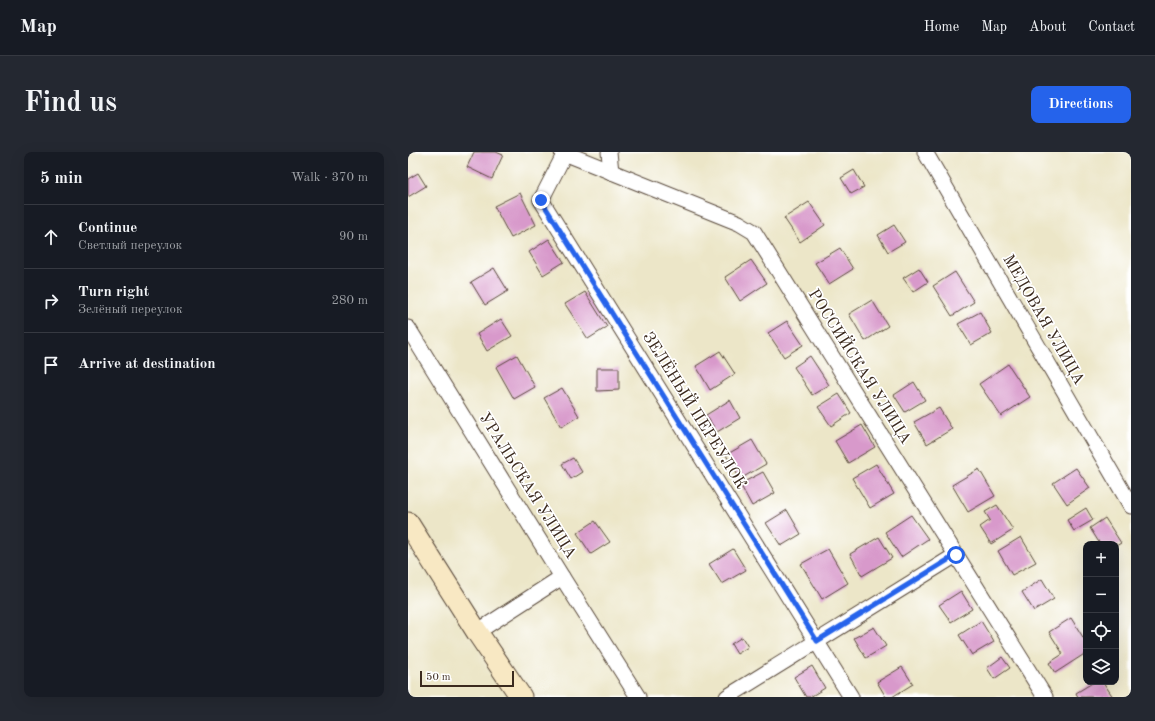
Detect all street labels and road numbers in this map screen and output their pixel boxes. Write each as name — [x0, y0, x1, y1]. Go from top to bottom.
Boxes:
street label: МЕДОВАЯ УЛИЦА — [999, 252, 1087, 388]
street label: РОССИЙСКАЯ УЛИЦА — [805, 285, 917, 447]
street label: ЗЕЛЁНЫЙ ПЕРЕУЛОК — [639, 328, 752, 493]
street label: УРАЛЬСКАЯ УЛИЦА — [475, 410, 579, 562]

